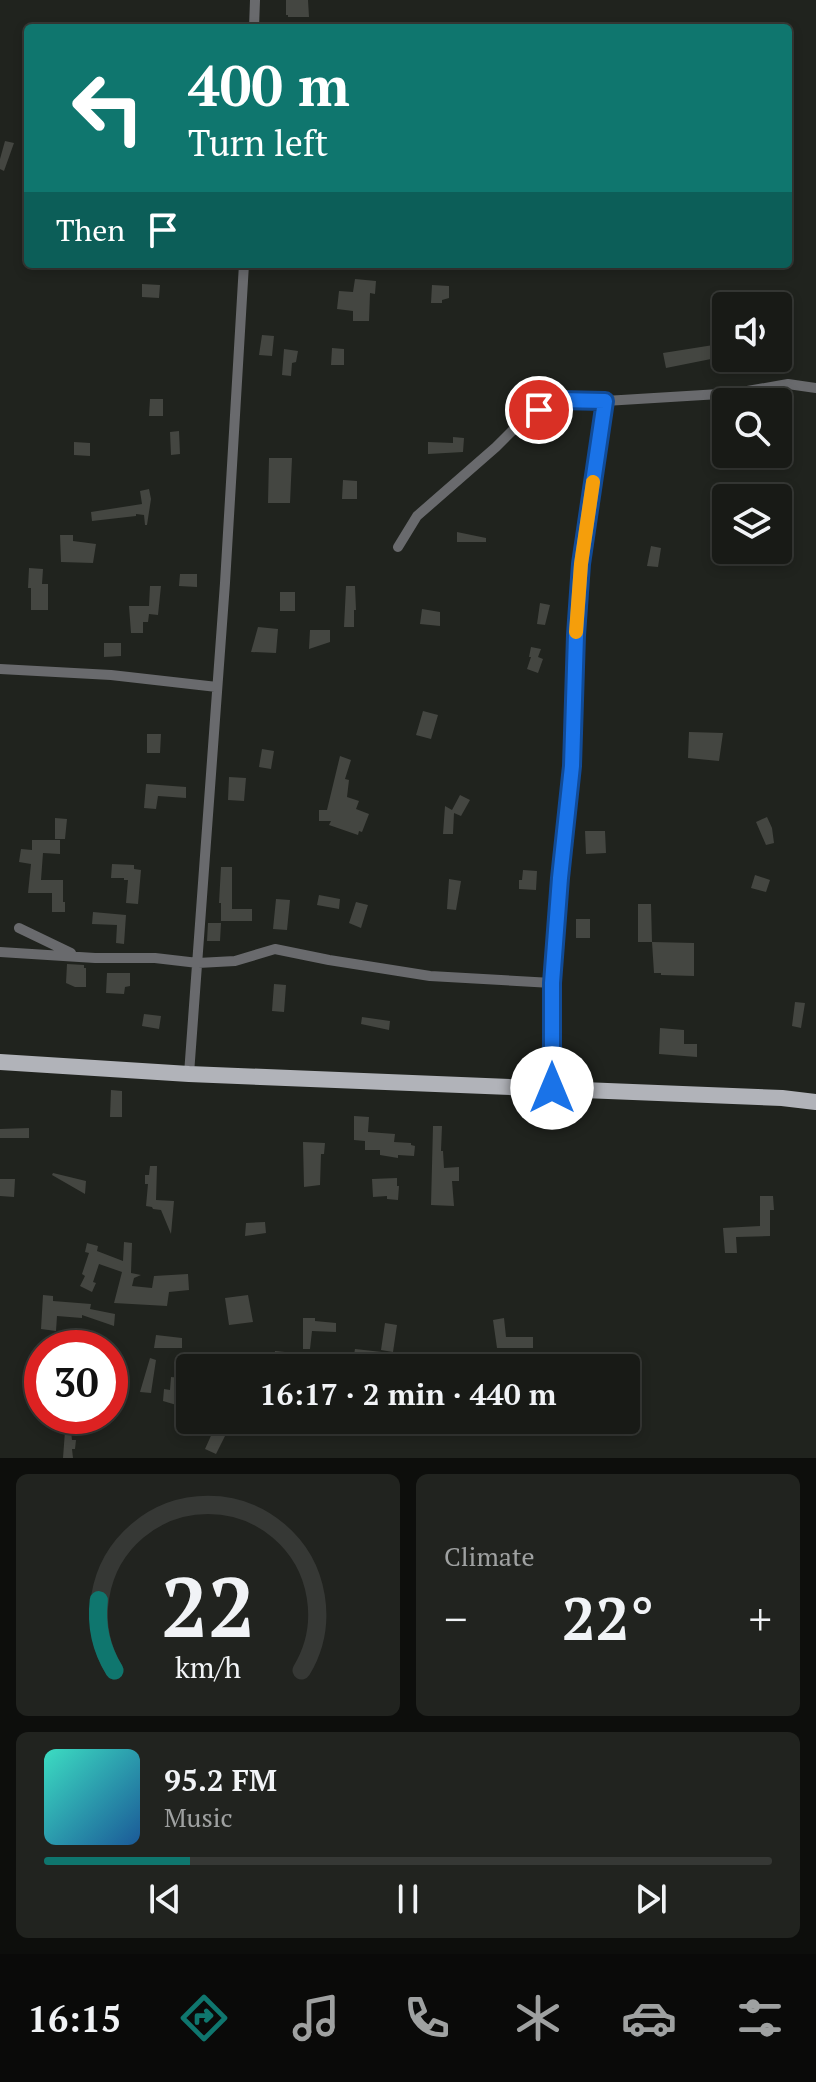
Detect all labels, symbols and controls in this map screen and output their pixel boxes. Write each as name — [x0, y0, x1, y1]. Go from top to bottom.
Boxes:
text: 400 m — [188, 48, 350, 122]
icon: left — [56, 56, 160, 160]
text: Turn left — [188, 119, 328, 166]
icon: arrive — [141, 208, 185, 252]
text: Then — [56, 210, 125, 250]
map controls — [712, 292, 792, 564]
button: sound — [712, 292, 792, 372]
pin — [505, 376, 573, 444]
icon: arrive — [517, 388, 561, 432]
button: search — [712, 388, 792, 468]
button: layers — [712, 484, 792, 564]
position arrow — [510, 1046, 594, 1130]
speed limit sign: 30 — [24, 1330, 128, 1434]
text: 16:17 · 2 min · 440 m — [260, 1374, 556, 1414]
text: Climate — [444, 1539, 535, 1573]
text: 22 — [161, 1551, 255, 1661]
text: 22° — [562, 1578, 654, 1657]
text: − — [444, 1589, 467, 1648]
text: + — [749, 1589, 772, 1648]
text: km/h — [175, 1648, 241, 1686]
text: 95.2 FM — [164, 1760, 277, 1800]
text: Music — [164, 1800, 233, 1834]
icon: previous — [143, 1877, 187, 1921]
icon: pause — [386, 1877, 430, 1921]
icon: next — [629, 1877, 673, 1921]
icon: directions — [176, 1990, 232, 2046]
icon: music — [288, 1990, 344, 2046]
icon: phone — [399, 1990, 455, 2046]
icon: climate — [510, 1990, 566, 2046]
icon: car — [621, 1990, 677, 2046]
icon: filters — [732, 1990, 788, 2046]
text: 16:15 — [28, 1995, 121, 2042]

